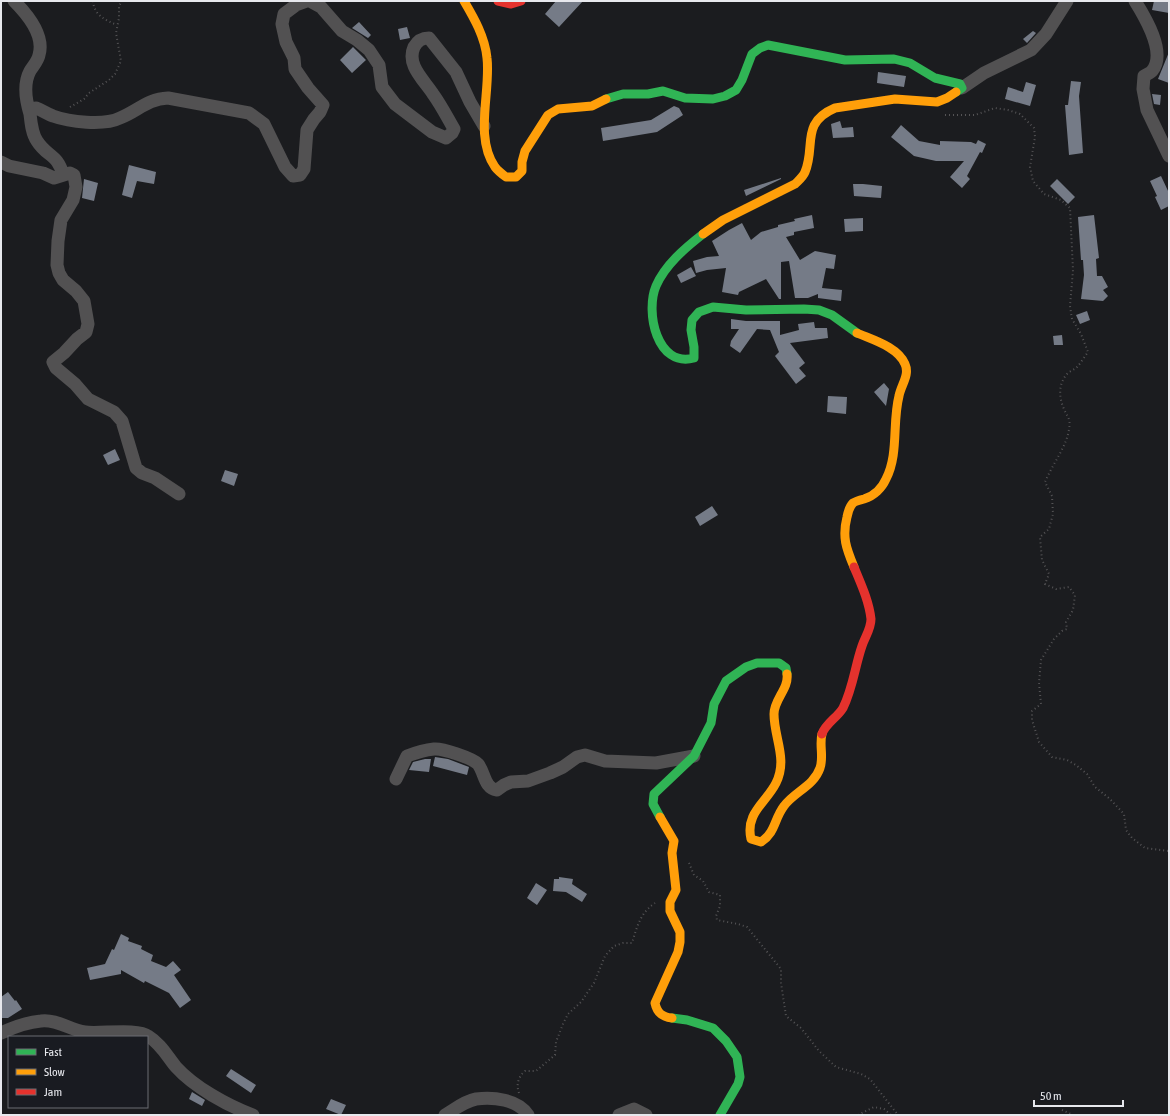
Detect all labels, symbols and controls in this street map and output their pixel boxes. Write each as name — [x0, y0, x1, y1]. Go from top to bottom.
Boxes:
legend — [8, 1036, 148, 1108]
text: Fast — [44, 1045, 62, 1059]
text: Slow — [44, 1065, 65, 1079]
scale bar — [1034, 1082, 1123, 1108]
text: Jam — [44, 1085, 62, 1099]
text: 50 m — [1040, 1089, 1062, 1103]

